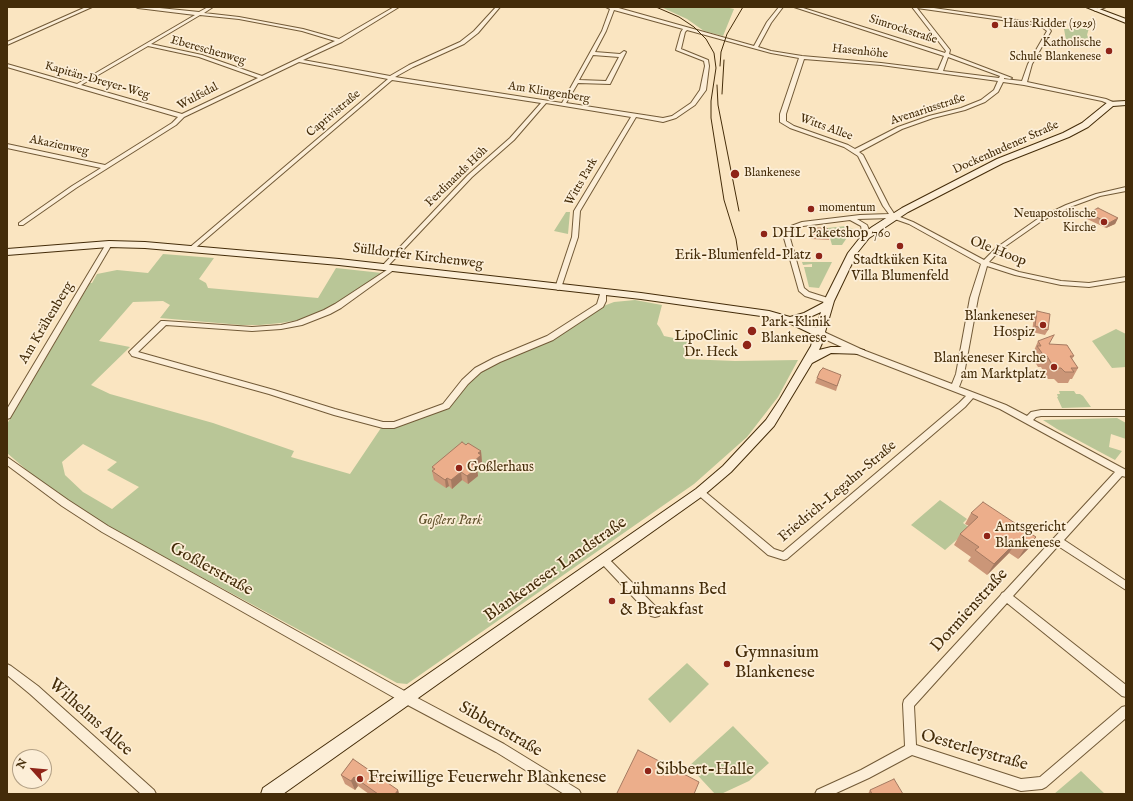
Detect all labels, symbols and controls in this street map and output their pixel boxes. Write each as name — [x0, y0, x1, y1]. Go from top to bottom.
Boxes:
street label: Simrockstraße — [867, 12, 939, 48]
place label: Haus Ridder (1929) — [1003, 18, 1096, 32]
marker: Haus Ridder (1929) — [990, 20, 1000, 30]
street label: Ebereschenweg — [169, 33, 247, 69]
place label: Katholische Schule Blankenese — [1010, 37, 1101, 65]
street label: Hasenhöhe — [831, 42, 889, 62]
marker: Katholische Schule Blankenese — [1104, 46, 1114, 56]
street label: Kapitän-Dreyer-Weg — [43, 59, 151, 103]
street label: Am Klingenberg — [507, 79, 591, 107]
street label: Wulfsdal — [175, 80, 221, 114]
street label: Caprivistraße — [304, 87, 364, 141]
street label: Avenariusstraße — [889, 91, 967, 129]
street label: Witts Allee — [798, 112, 854, 144]
street label: Dockenhudener Straße — [951, 118, 1061, 178]
street label: Akazienweg — [28, 133, 90, 159]
street label: Ferdinands Höh — [423, 144, 491, 210]
street label: Witts Park — [563, 156, 601, 208]
place label: Blankenese — [744, 167, 800, 181]
marker: Blankenese — [729, 168, 741, 180]
place label: momentum — [819, 202, 875, 216]
marker: momentum — [806, 204, 816, 214]
place label: Neuapostolische Kirche — [1014, 208, 1096, 236]
marker: Neuapostolische Kirche — [1099, 217, 1109, 227]
place label: DHL Paketshop 760 — [772, 226, 891, 242]
marker: DHL Paketshop 760 — [759, 229, 769, 239]
street label: Ole Hoop — [967, 234, 1029, 270]
street label: Sülldorfer Kirchenweg — [352, 241, 484, 273]
marker: Stadtküken Kita Villa Blumenfeld — [895, 241, 905, 251]
place label: Erik-Blumenfeld-Platz — [675, 248, 811, 264]
marker: Erik-Blumenfeld-Platz — [814, 251, 824, 261]
place label: Stadtküken Kita Villa Blumenfeld — [851, 253, 949, 286]
street label: Am Krähenberg — [16, 279, 78, 367]
place label: Blankeneser Hospiz — [964, 309, 1035, 342]
place label: Park-Klinik Blankenese — [761, 315, 831, 348]
marker: Blankeneser Hospiz — [1038, 320, 1048, 330]
marker: Park-Klinik Blankenese — [746, 325, 758, 337]
place label: LipoClinic Dr. Heck — [674, 329, 738, 362]
marker: LipoClinic Dr. Heck — [741, 339, 753, 351]
place label: Blankeneser Kirche am Marktplatz — [933, 351, 1046, 384]
marker: Blankeneser Kirche am Marktplatz — [1049, 362, 1059, 372]
street label: Friedrich-Legahn-Straße — [776, 438, 900, 546]
place label: Goßlerhaus — [467, 460, 534, 476]
marker: Goßlerhaus — [454, 463, 464, 473]
park label: Goßlers Park — [418, 513, 482, 529]
street label: Blankeneser Landstraße — [481, 513, 631, 627]
place label: Amtsgericht Blankenese — [995, 520, 1066, 552]
marker: Amtsgericht Blankenese — [982, 531, 992, 541]
street label: Goßlerstraße — [166, 539, 256, 601]
street label: Dormienstraße — [927, 565, 1013, 657]
place label: Lühmanns Bed & Breakfast — [620, 581, 726, 621]
marker: Lühmanns Bed & Breakfast — [607, 596, 617, 606]
place label: Gymnasium Blankenese — [735, 644, 819, 684]
marker: Gymnasium Blankenese — [722, 659, 732, 669]
street label: Wilhelms Allee — [44, 675, 136, 761]
street label: Sibbertstraße — [455, 698, 545, 762]
street label: Oesterleystraße — [918, 726, 1030, 776]
north arrow — [12, 749, 52, 789]
text: N — [14, 757, 31, 771]
place label: Sibbert-Halle — [656, 761, 754, 781]
marker: Sibbert-Halle — [643, 766, 653, 776]
place label: Freiwillige Feuerwehr Blankenese — [368, 769, 606, 789]
marker: Freiwillige Feuerwehr Blankenese — [355, 774, 365, 784]

